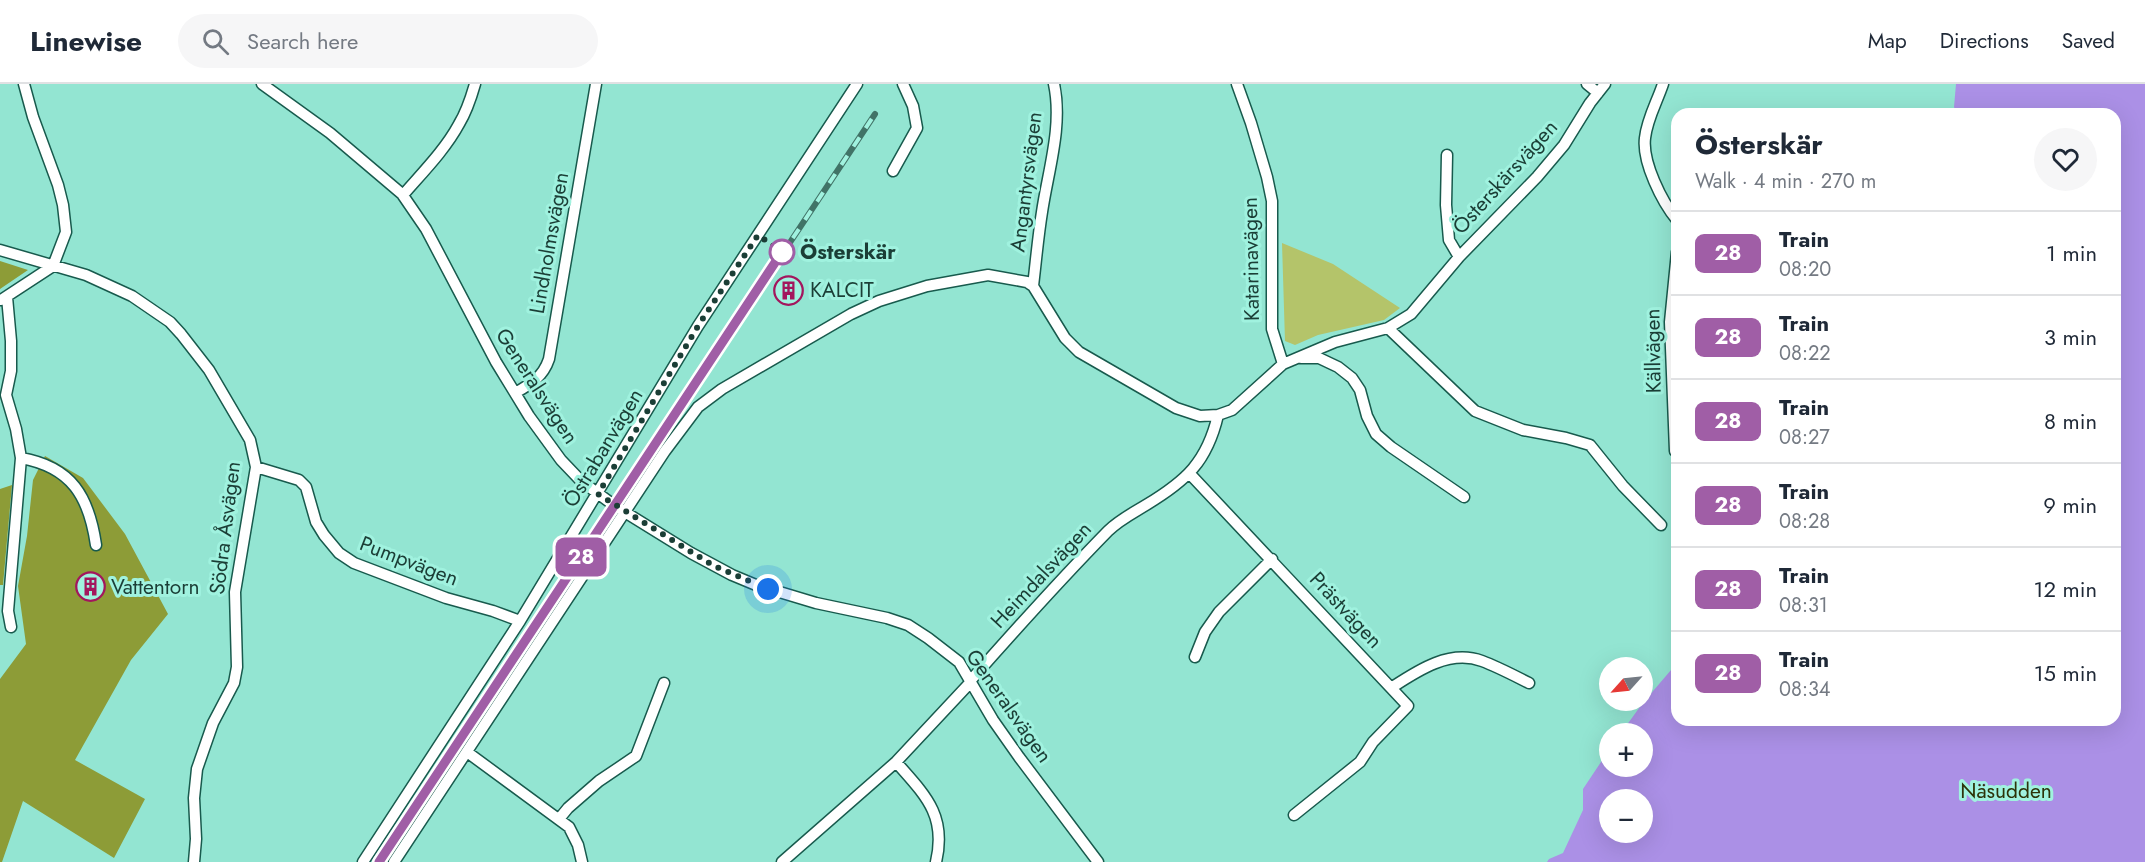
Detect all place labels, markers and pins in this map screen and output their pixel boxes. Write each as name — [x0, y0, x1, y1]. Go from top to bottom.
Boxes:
place label: Österskär — [800, 237, 896, 267]
marker: Österskär — [769, 239, 795, 265]
building icon: KALCIT — [773, 274, 805, 306]
place label: KALCIT — [810, 275, 874, 305]
building icon: Vattentorn — [74, 571, 106, 603]
place label: Vattentorn — [111, 572, 200, 602]

